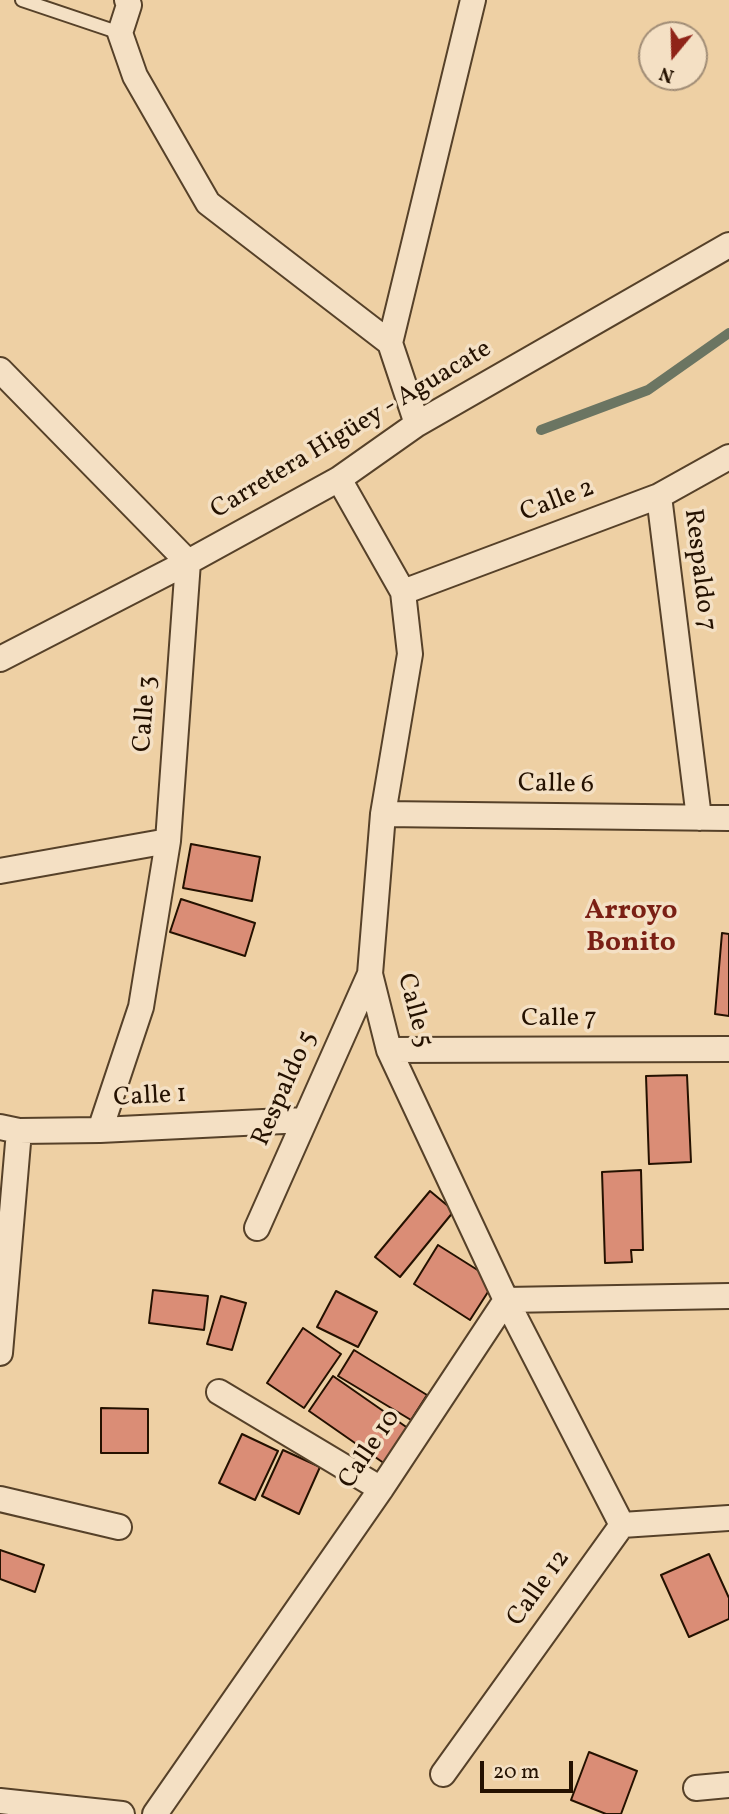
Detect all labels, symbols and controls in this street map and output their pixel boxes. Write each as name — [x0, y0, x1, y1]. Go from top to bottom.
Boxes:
north arrow — [638, 21, 708, 91]
text: N — [656, 59, 678, 89]
street label: Carretera Higüey - Aguacate — [206, 335, 498, 527]
street label: Calle 2 — [516, 474, 600, 530]
street label: Respaldo 7 — [675, 507, 721, 633]
street label: Calle 3 — [129, 675, 165, 753]
street label: Calle 6 — [518, 770, 594, 802]
district label: Arroyo Bonito — [584, 896, 678, 962]
street label: Calle 5 — [388, 970, 438, 1052]
street label: Calle 7 — [521, 1004, 597, 1036]
street label: Respaldo 5 — [247, 1027, 325, 1151]
street label: Calle 1 — [113, 1081, 187, 1115]
street label: Calle 10 — [333, 1405, 409, 1495]
street label: Calle 12 — [502, 1545, 578, 1633]
scale bar — [484, 1748, 577, 1792]
text: 20 m — [493, 1758, 539, 1787]

